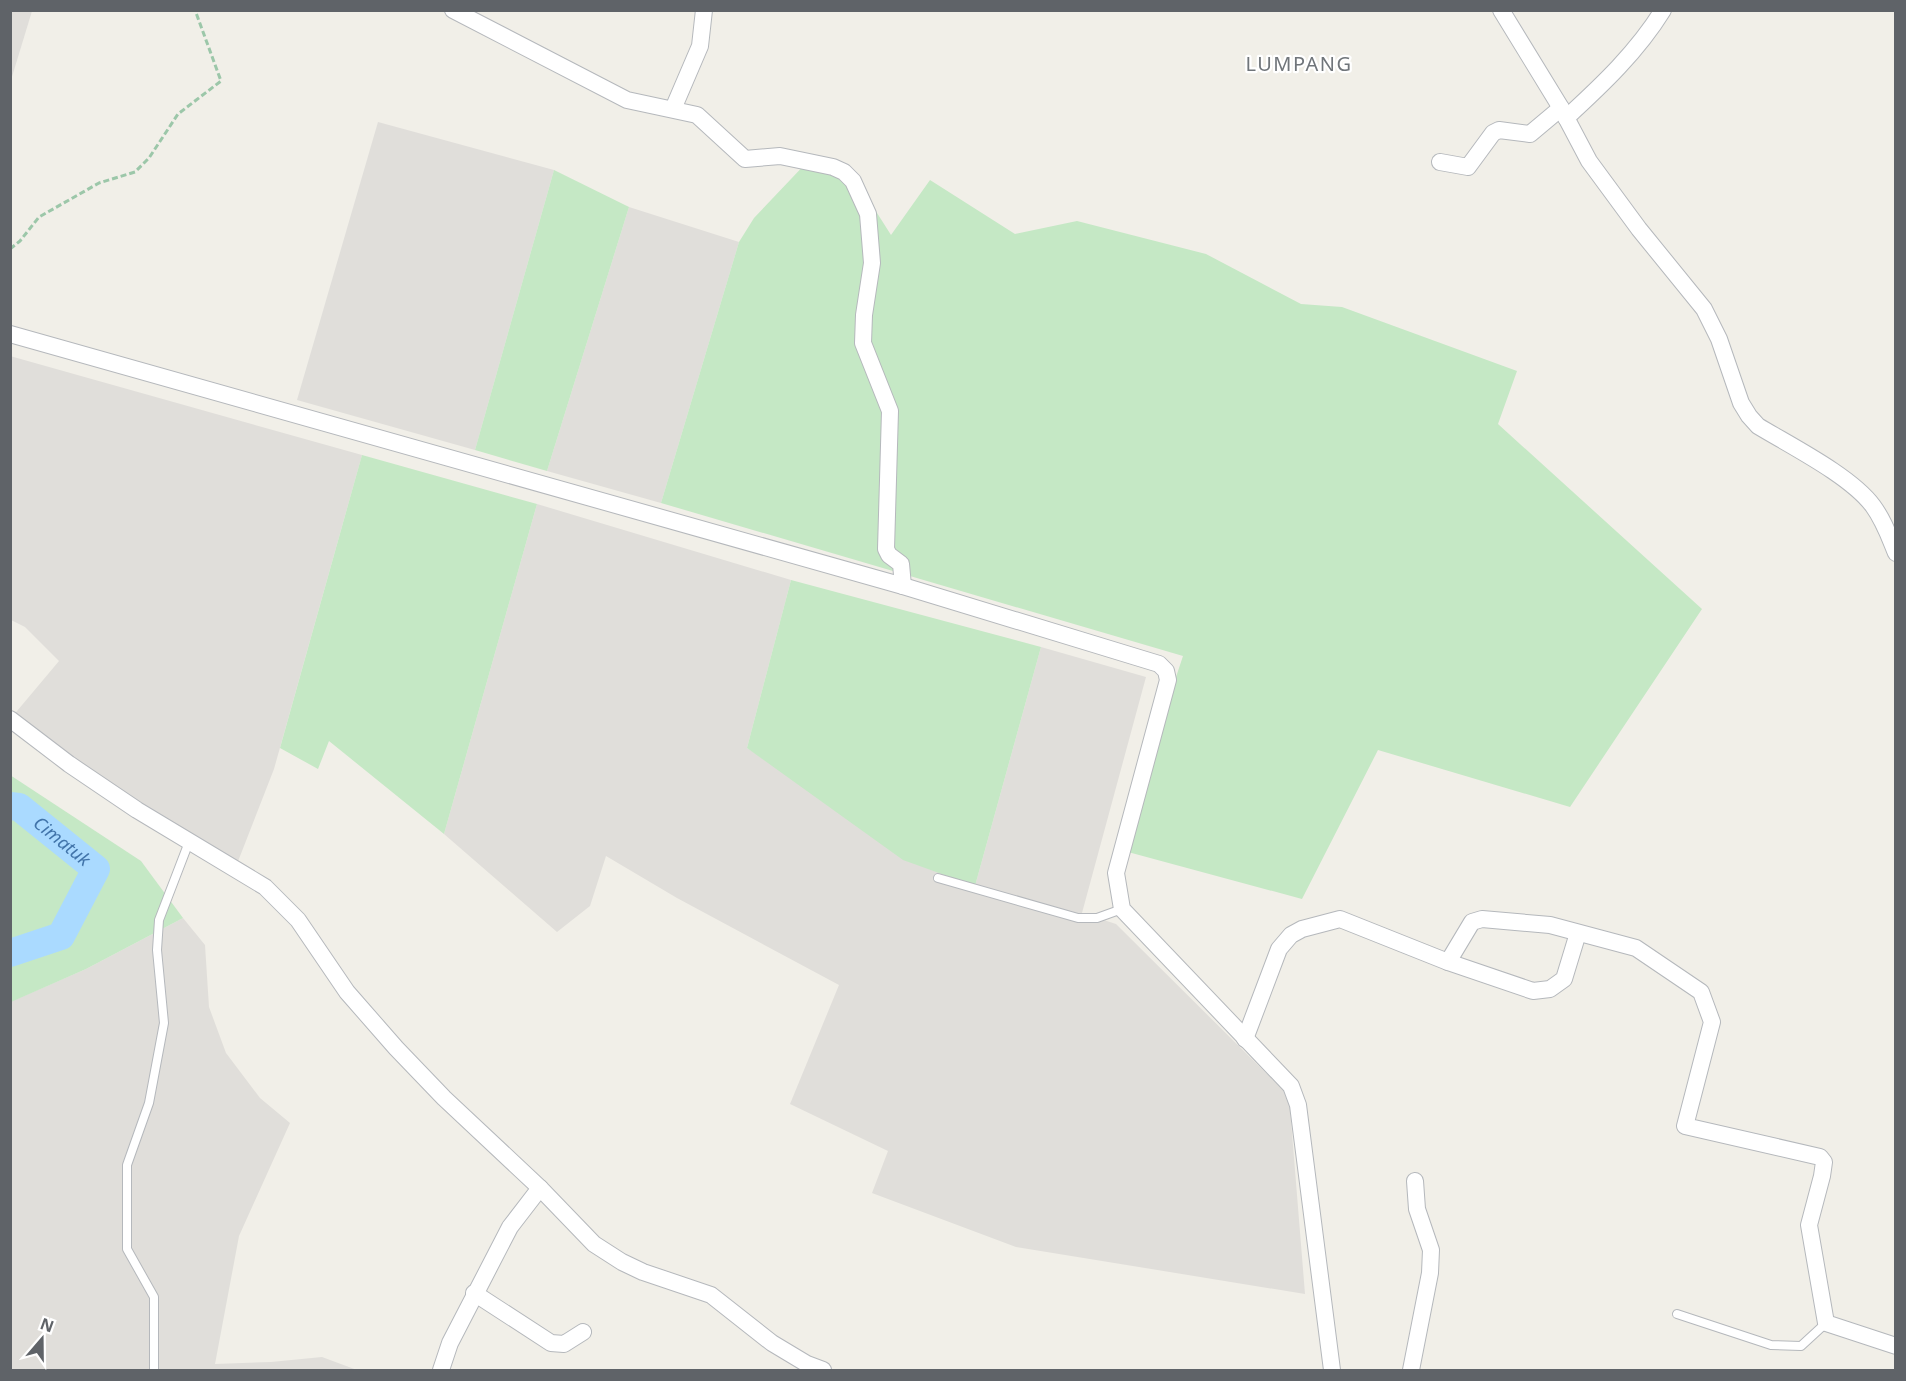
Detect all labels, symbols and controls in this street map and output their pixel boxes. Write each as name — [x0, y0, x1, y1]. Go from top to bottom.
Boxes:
district label: LUMPANG — [1245, 50, 1353, 77]
water label: Cimatuk — [29, 810, 97, 872]
north arrow — [12, 1309, 72, 1369]
text: N — [37, 1312, 57, 1337]

